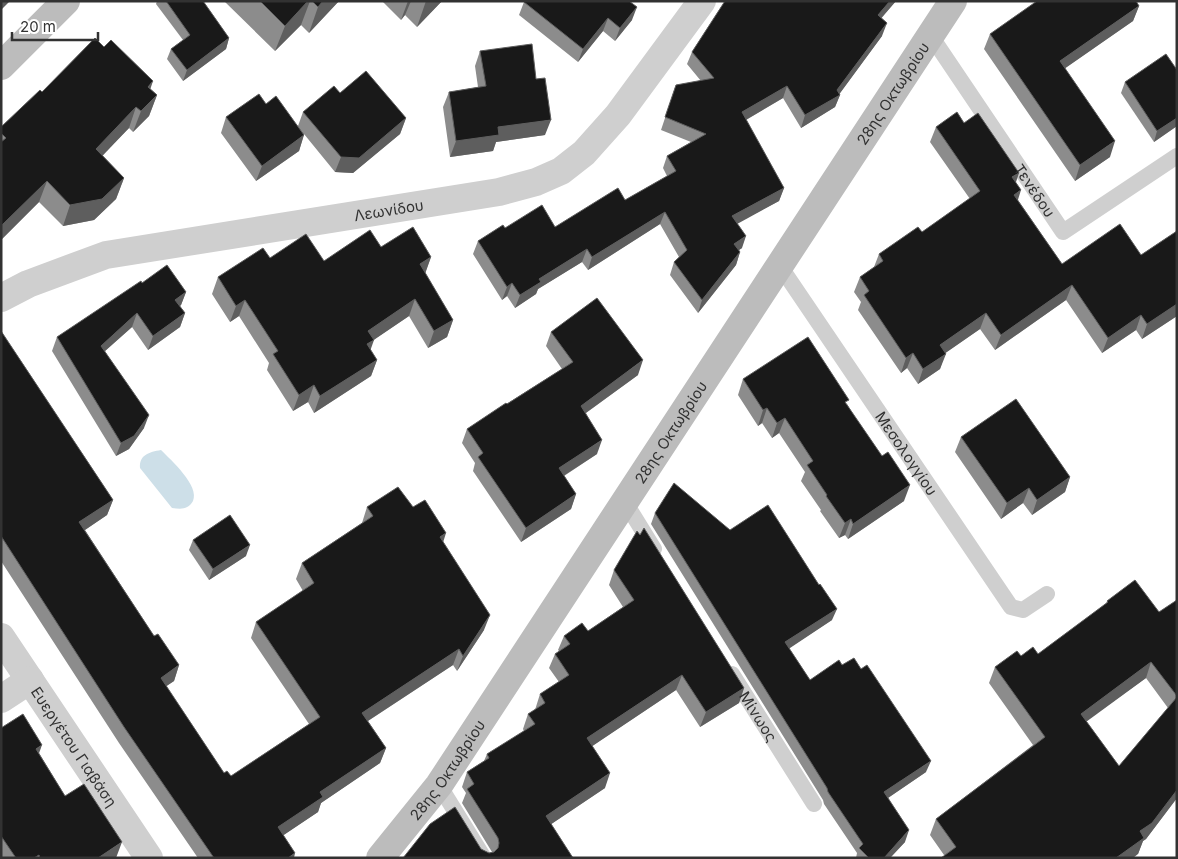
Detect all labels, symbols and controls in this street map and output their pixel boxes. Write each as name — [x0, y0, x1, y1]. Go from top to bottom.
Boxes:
scale bar — [12, 10, 99, 42]
text: 20 m — [20, 17, 56, 36]
street label: 28ης Οκτωβρίου — [852, 38, 933, 148]
street label: Τενέδου — [1010, 160, 1060, 221]
street label: Λεωνίδου — [353, 195, 425, 225]
street label: 28ης Οκτωβρίου — [630, 377, 711, 487]
street label: Μεσολογγίου — [872, 408, 942, 499]
street label: Ευεργέτου Γιαβάση — [27, 683, 121, 810]
street label: Μίνωος — [736, 687, 782, 745]
street label: 28ης Οκτωβρίου — [405, 716, 489, 824]

